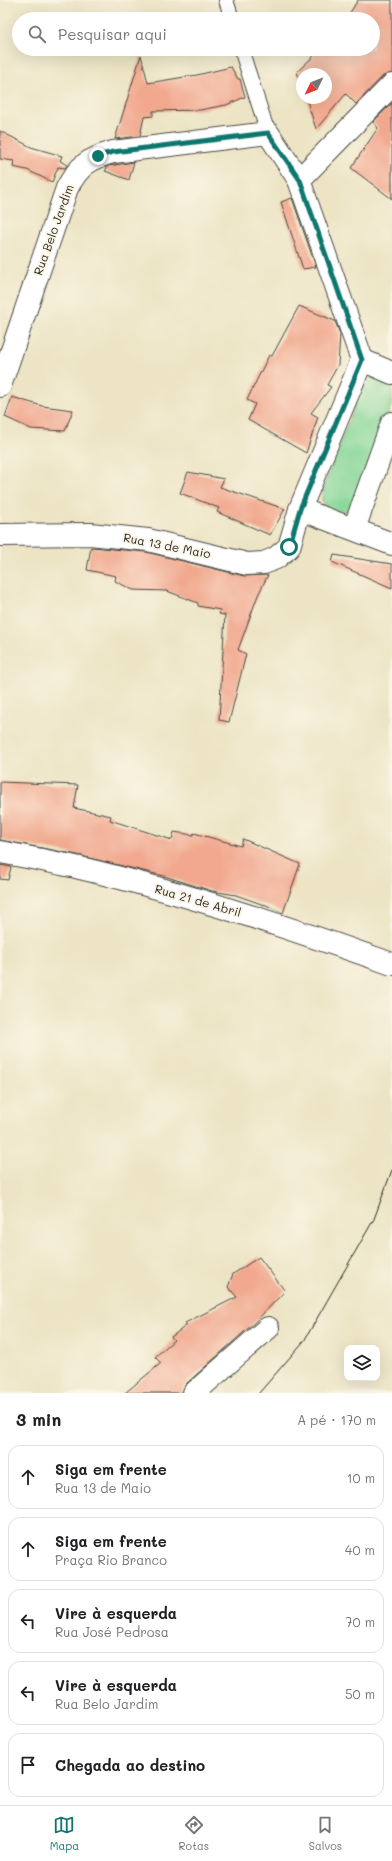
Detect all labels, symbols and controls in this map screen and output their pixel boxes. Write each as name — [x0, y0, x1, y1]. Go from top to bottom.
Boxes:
search box — [12, 12, 380, 56]
icon: search — [26, 23, 48, 45]
text: Pesquisar aqui — [58, 24, 167, 44]
north arrow — [296, 68, 332, 104]
route end — [89, 147, 107, 165]
street label: Rua Belo Jardim — [29, 182, 77, 277]
street label: Rua 13 de Maio — [122, 529, 212, 561]
route start — [280, 538, 298, 556]
street label: Rua 21 de Abril — [153, 880, 243, 920]
map controls — [344, 1345, 380, 1381]
button: layers — [344, 1345, 380, 1381]
text: 3 min — [16, 1408, 61, 1430]
text: A pé · 170 m — [297, 1411, 376, 1428]
text: Siga em frente — [55, 1459, 167, 1479]
icon: ahead — [17, 1466, 39, 1488]
text: 10 m — [347, 1469, 375, 1486]
text: Rua 13 de Maio — [55, 1479, 151, 1496]
text: Siga em frente — [55, 1531, 167, 1551]
icon: ahead — [17, 1538, 39, 1560]
text: 40 m — [345, 1541, 375, 1558]
text: Praça Rio Branco — [55, 1551, 167, 1568]
text: Vire à esquerda — [55, 1603, 177, 1623]
icon: left — [17, 1610, 39, 1632]
text: 70 m — [345, 1613, 375, 1630]
text: Rua José Pedrosa — [55, 1623, 169, 1640]
text: Vire à esquerda — [55, 1675, 177, 1695]
icon: left — [17, 1682, 39, 1704]
text: 50 m — [345, 1685, 375, 1702]
text: Rua Belo Jardim — [55, 1695, 158, 1712]
icon: arrive — [17, 1754, 39, 1776]
text: Chegada ao destino — [55, 1755, 205, 1775]
tab: Mapa — [50, 1814, 79, 1853]
tab: Rotas — [179, 1814, 209, 1853]
tab: Salvos — [309, 1814, 342, 1853]

